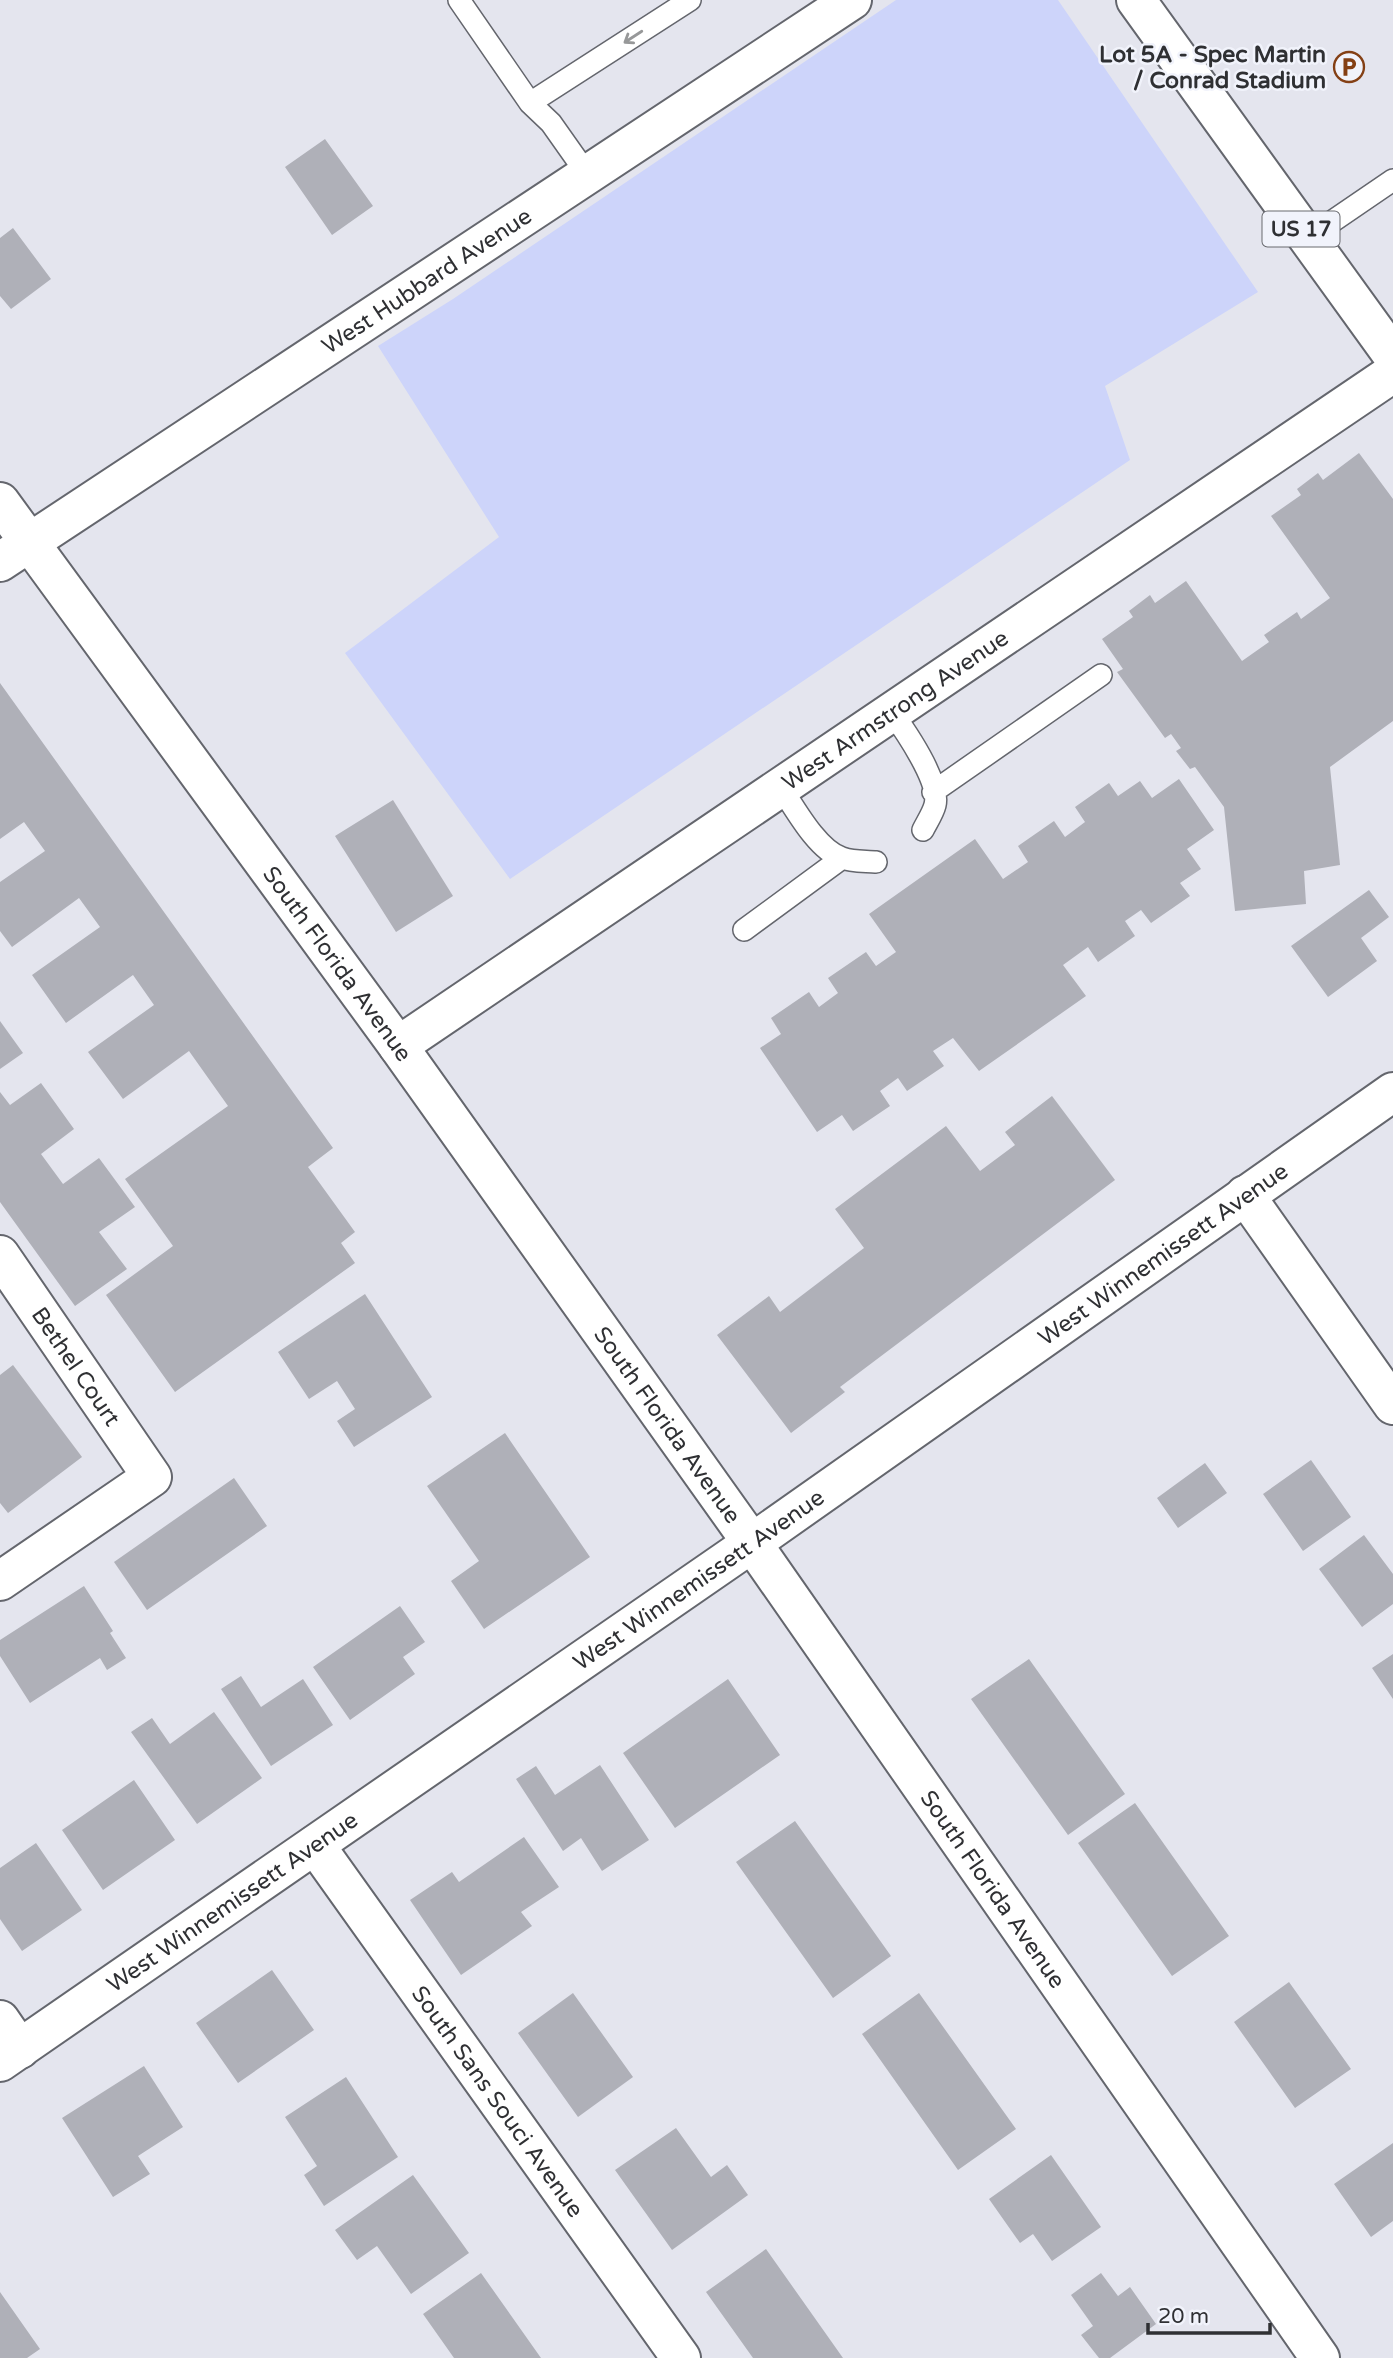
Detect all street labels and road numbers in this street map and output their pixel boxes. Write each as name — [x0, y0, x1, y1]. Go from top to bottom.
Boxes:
street label: West Hubbard Avenue — [317, 202, 537, 361]
road number: US 17 — [1262, 212, 1340, 246]
street label: West Armstrong Avenue — [777, 624, 1014, 797]
street label: South Florida Avenue — [256, 861, 418, 1067]
street label: West Winnemissett Avenue — [1033, 1157, 1294, 1352]
street label: Bethel Court — [25, 1302, 126, 1432]
street label: South Florida Avenue — [587, 1322, 746, 1529]
street label: West Winnemissett Avenue — [568, 1484, 830, 1677]
street label: South Florida Avenue — [914, 1785, 1071, 1994]
street label: West Winnemissett Avenue — [102, 1806, 364, 1999]
street label: South Sans Souci Avenue — [405, 1981, 589, 2223]

